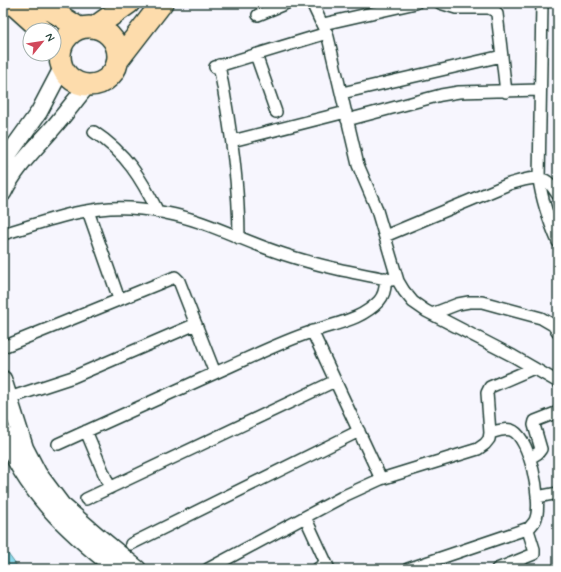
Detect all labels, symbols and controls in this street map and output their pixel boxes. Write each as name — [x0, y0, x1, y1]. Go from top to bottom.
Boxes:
north arrow — [22, 22, 62, 62]
text: N — [42, 31, 58, 44]

